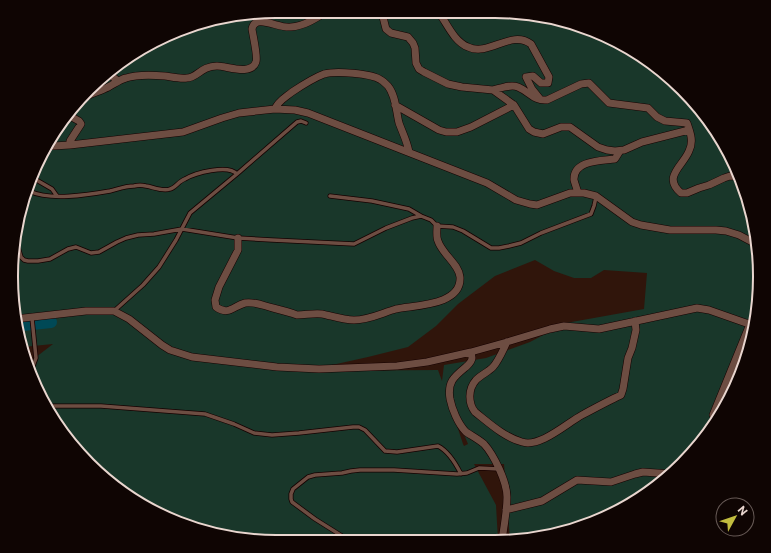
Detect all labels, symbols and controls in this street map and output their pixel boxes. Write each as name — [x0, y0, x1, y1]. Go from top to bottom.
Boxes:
north arrow — [715, 497, 755, 537]
text: N — [735, 503, 751, 518]

